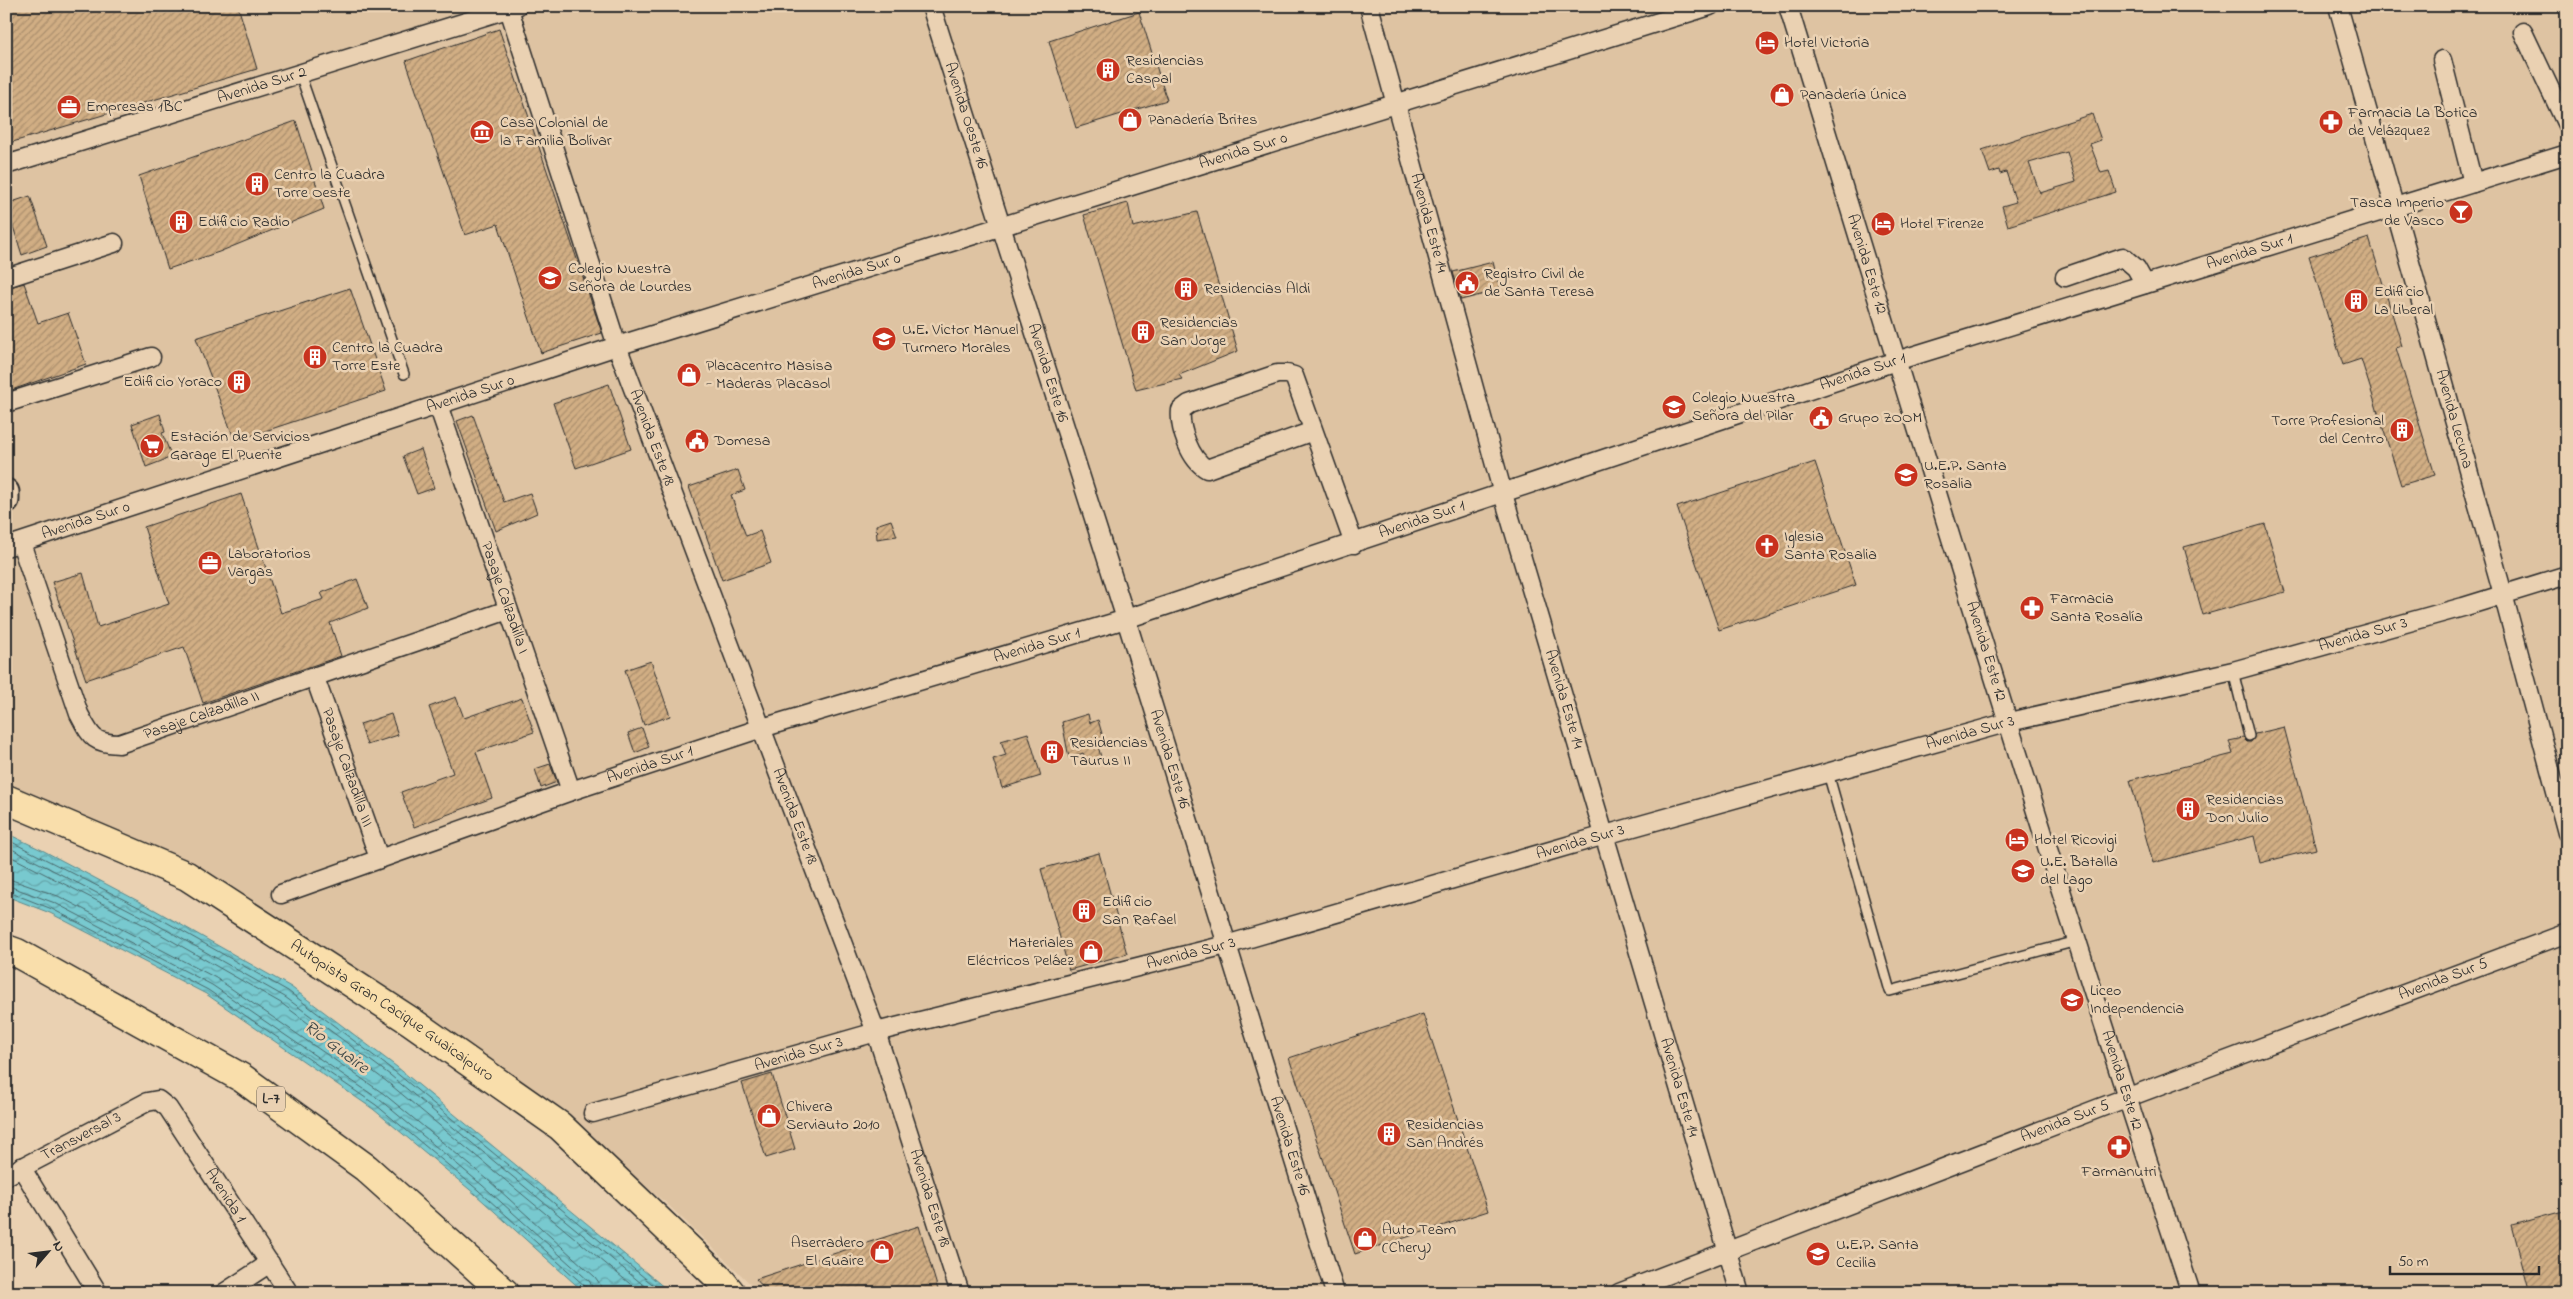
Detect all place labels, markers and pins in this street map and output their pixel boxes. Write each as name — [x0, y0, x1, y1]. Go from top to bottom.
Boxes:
hotel icon: Hotel Victoria — [1754, 30, 1780, 56]
place label: Hotel Victoria — [1784, 31, 1869, 55]
place label: Residencias Caspal — [1126, 49, 1204, 91]
building icon: Residencias Caspal — [1095, 57, 1121, 83]
shop icon: Panadería Única — [1769, 82, 1795, 108]
place label: Panadería Única — [1800, 83, 1907, 107]
office icon: Empresas 1BC — [56, 94, 82, 120]
place label: Empresas 1BC — [86, 95, 183, 119]
place label: Farmacia La Botica de Velázquez — [2347, 101, 2477, 143]
shop icon: Panadería Brites — [1117, 107, 1143, 133]
place label: Panadería Brites — [1148, 108, 1257, 132]
pharmacy icon: Farmacia La Botica de Velázquez — [2318, 109, 2344, 135]
place label: Casa Colonial de la Familia Bolívar — [500, 111, 612, 153]
museum icon: Casa Colonial de la Familia Bolívar — [469, 119, 495, 145]
place label: Centro la Cuadra Torre Oeste — [274, 163, 385, 205]
building icon: Centro la Cuadra Torre Oeste — [244, 171, 270, 197]
place label: Tasca Imperio de Vasco — [2350, 191, 2444, 233]
bar icon: Tasca Imperio de Vasco — [2448, 199, 2474, 225]
building icon: Edificio Radio — [168, 209, 194, 235]
place label: Edificio Radio — [198, 210, 290, 234]
hotel icon: Hotel Firenze — [1870, 211, 1896, 237]
place label: Hotel Firenze — [1900, 212, 1985, 236]
place label: Colegio Nuestra Señora de Lourdes — [568, 257, 692, 299]
place label: Registro Civil de de Santa Teresa — [1484, 262, 1594, 304]
school or university icon: Colegio Nuestra Señora de Lourdes — [537, 265, 563, 291]
public building icon: Registro Civil de de Santa Teresa — [1454, 270, 1480, 296]
building icon: Residencias Aldi — [1173, 276, 1199, 302]
place label: Residencias Aldi — [1204, 277, 1310, 301]
place label: Edificio La Liberal — [2374, 280, 2434, 322]
building icon: Edificio La Liberal — [2343, 288, 2369, 314]
place label: Residencias San Jorge — [1160, 311, 1238, 353]
place label: U.E. Victor Manuel Turmero Morales — [902, 318, 1019, 360]
building icon: Residencias San Jorge — [1130, 319, 1156, 345]
school or university icon: U.E. Victor Manuel Turmero Morales — [871, 326, 897, 352]
place label: Centro la Cuadra Torre Este — [332, 336, 443, 378]
building icon: Centro la Cuadra Torre Este — [302, 344, 328, 370]
place label: Placacentro Masisa - Maderas Placasol — [706, 354, 832, 396]
shop icon: Placacentro Masisa - Maderas Placasol — [676, 362, 702, 388]
building icon: Edificio Yoraco — [226, 369, 252, 395]
place label: Edificio Yoraco — [124, 370, 222, 394]
place label: Colegio Nuestra Señora del Pilar — [1692, 386, 1795, 428]
school or university icon: Colegio Nuestra Señora del Pilar — [1661, 394, 1687, 420]
public building icon: Grupo ZOOM — [1808, 405, 1834, 431]
place label: Grupo ZOOM — [1838, 406, 1922, 430]
place label: Torre Profesional del Centro — [2271, 409, 2384, 451]
building icon: Torre Profesional del Centro — [2389, 417, 2415, 443]
place label: Estación de Servicios Garage El Puente — [170, 425, 310, 467]
public building icon: Domesa — [684, 428, 710, 454]
place label: Domesa — [713, 429, 770, 453]
supermarket icon: Estación de Servicios Garage El Puente — [139, 433, 165, 459]
place label: U.E.P. Santa Rosalia — [1924, 454, 2007, 496]
school or university icon: U.E.P. Santa Rosalia — [1893, 462, 1919, 488]
place label: Iglesia Santa Rosalia — [1784, 525, 1877, 567]
church icon: Iglesia Santa Rosalia — [1754, 533, 1780, 559]
place label: Laboratorios Vargas — [227, 542, 311, 584]
office icon: Laboratorios Vargas — [197, 550, 223, 576]
place label: Farmacia Santa Rosalía — [2049, 587, 2143, 629]
pharmacy icon: Farmacia Santa Rosalía — [2019, 595, 2045, 621]
place label: Residencias Taurus II — [1070, 731, 1148, 773]
building icon: Residencias Taurus II — [1039, 739, 1065, 765]
place label: Residencias Don Julio — [2205, 788, 2284, 830]
building icon: Residencias Don Julio — [2175, 796, 2201, 822]
hotel icon: Hotel Ricovigi — [2004, 827, 2030, 853]
place label: Hotel Ricovigi — [2034, 828, 2117, 852]
place label: U.E. Batalla del Lago — [2040, 850, 2118, 892]
school or university icon: U.E. Batalla del Lago — [2010, 858, 2036, 884]
place label: Edificio San Rafael — [1102, 890, 1177, 932]
building icon: Edificio San Rafael — [1071, 898, 1097, 924]
place label: Materiales Eléctricos Peláez — [966, 931, 1074, 973]
shop icon: Materiales Eléctricos Peláez — [1078, 939, 1104, 965]
place label: Liceo Independencia — [2090, 979, 2184, 1021]
school or university icon: Liceo Independencia — [2059, 987, 2085, 1013]
place label: Chivera Serviauto 2010 — [786, 1095, 880, 1137]
shop icon: Chivera Serviauto 2010 — [756, 1103, 782, 1129]
place label: Residencias San Andrés — [1406, 1113, 1484, 1155]
building icon: Residencias San Andrés — [1376, 1121, 1402, 1147]
pharmacy icon: Farmanutri — [2106, 1134, 2132, 1160]
place label: Farmanutri — [2080, 1160, 2157, 1184]
place label: Auto Team (Chery) — [1382, 1218, 1456, 1260]
shop icon: Auto Team (Chery) — [1352, 1226, 1378, 1252]
place label: Aserradero El Guaire — [791, 1231, 865, 1273]
place label: U.E.P. Santa Cecilia — [1836, 1233, 1919, 1275]
shop icon: Aserradero El Guaire — [869, 1239, 895, 1265]
school or university icon: U.E.P. Santa Cecilia — [1805, 1241, 1831, 1267]

